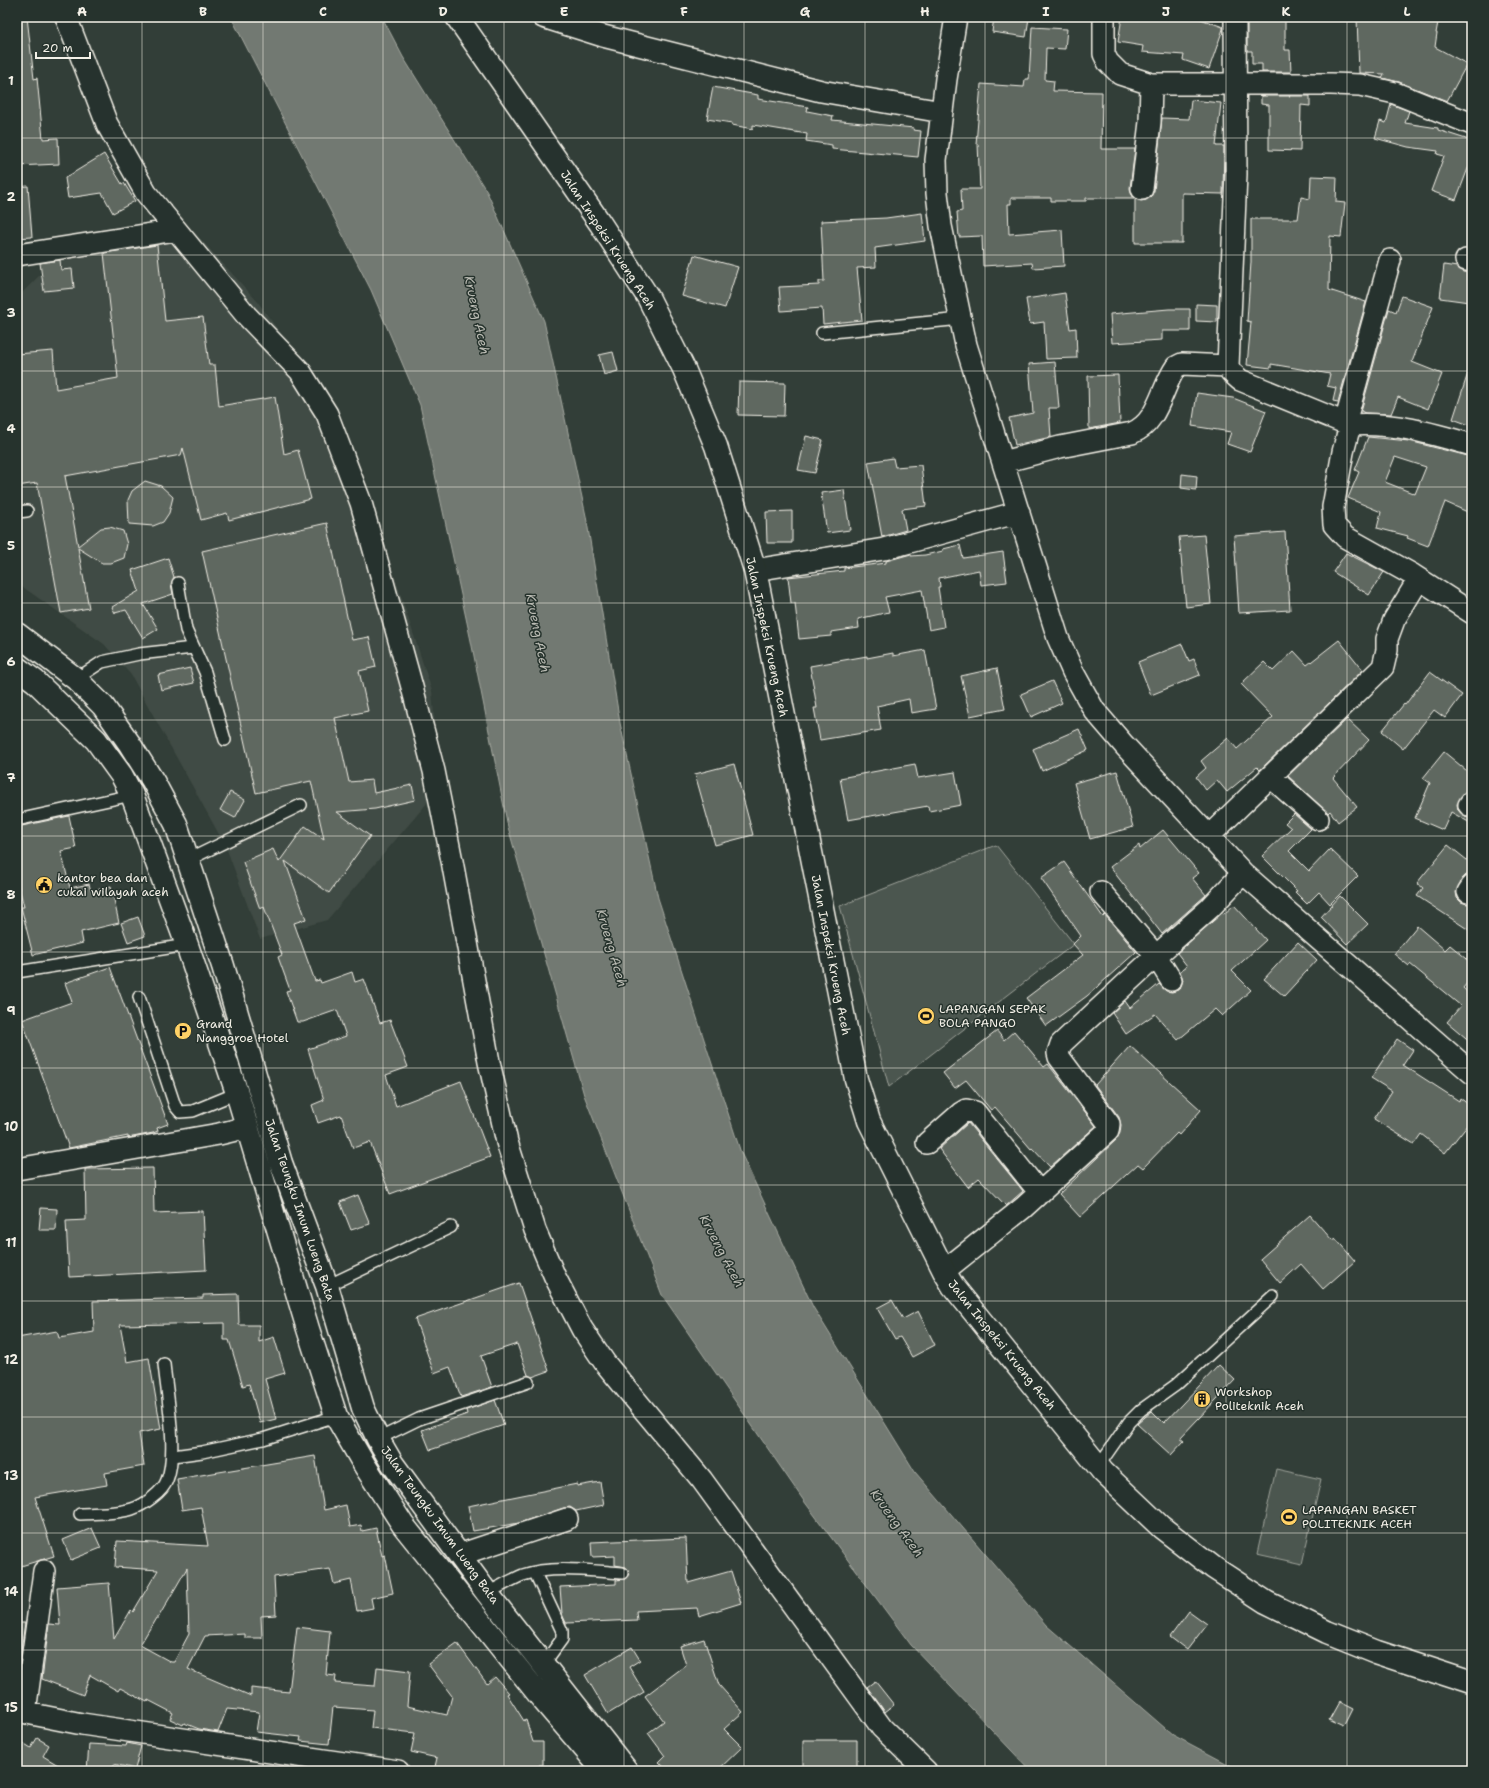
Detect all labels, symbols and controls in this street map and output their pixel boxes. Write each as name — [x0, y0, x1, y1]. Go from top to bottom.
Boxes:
text: A — [77, 3, 87, 20]
text: B — [199, 3, 207, 20]
text: C — [319, 3, 327, 20]
text: D — [438, 3, 448, 20]
text: E — [560, 3, 569, 20]
text: F — [680, 3, 688, 20]
text: G — [800, 3, 811, 20]
text: H — [920, 3, 930, 20]
text: I — [1042, 3, 1050, 20]
text: J — [1162, 3, 1170, 20]
text: K — [1282, 3, 1291, 20]
text: L — [1403, 3, 1411, 20]
scale bar — [36, 34, 90, 60]
text: 20 m — [42, 40, 73, 56]
text: 1 — [8, 72, 14, 89]
street label: Jalan Inspeksi Krueng Aceh — [557, 167, 659, 313]
text: 2 — [6, 188, 16, 205]
water label: Krueng Aceh — [460, 274, 494, 356]
text: 3 — [6, 304, 16, 321]
text: 4 — [6, 420, 16, 437]
text: 5 — [7, 537, 15, 554]
street label: Jalan Inspeksi Krueng Aceh — [742, 555, 792, 719]
water label: Krueng Aceh — [522, 592, 554, 674]
text: 6 — [6, 653, 16, 670]
text: 7 — [6, 769, 16, 786]
place label: kantor bea dan cukai wilayah aceh — [57, 870, 169, 900]
street label: Jalan Inspeksi Krueng Aceh — [808, 873, 854, 1037]
public building icon: kantor bea dan cukai wilayah aceh — [34, 875, 54, 895]
text: 8 — [6, 886, 16, 903]
water label: Krueng Aceh — [593, 907, 631, 989]
place label: LAPANGAN SEPAK BOLA PANGO — [939, 1001, 1046, 1031]
text: 9 — [6, 1002, 16, 1019]
sports icon: LAPANGAN SEPAK BOLA PANGO — [916, 1006, 936, 1026]
place label: Grand Nanggroe Hotel — [196, 1016, 289, 1046]
parking icon: Grand Nanggroe Hotel — [173, 1021, 193, 1041]
street label: Jalan Teungku Imum Lueng Bata — [261, 1117, 339, 1304]
text: 10 — [4, 1118, 18, 1135]
water label: Krueng Aceh — [696, 1212, 748, 1290]
text: 11 — [5, 1234, 17, 1251]
street label: Jalan Inspeksi Krueng Aceh — [944, 1277, 1060, 1413]
text: 12 — [4, 1351, 18, 1368]
place label: Workshop Politeknik Aceh — [1215, 1384, 1304, 1414]
building icon: Workshop Politeknik Aceh — [1192, 1389, 1212, 1409]
street label: Jalan Teungku Imum Lueng Bata — [377, 1443, 503, 1608]
text: 13 — [4, 1467, 18, 1484]
water label: Krueng Aceh — [867, 1485, 927, 1561]
place label: LAPANGAN BASKET POLITEKNIK ACEH — [1302, 1502, 1417, 1532]
sports icon: LAPANGAN BASKET POLITEKNIK ACEH — [1279, 1507, 1299, 1527]
text: 14 — [4, 1583, 18, 1600]
text: 15 — [4, 1699, 18, 1716]

